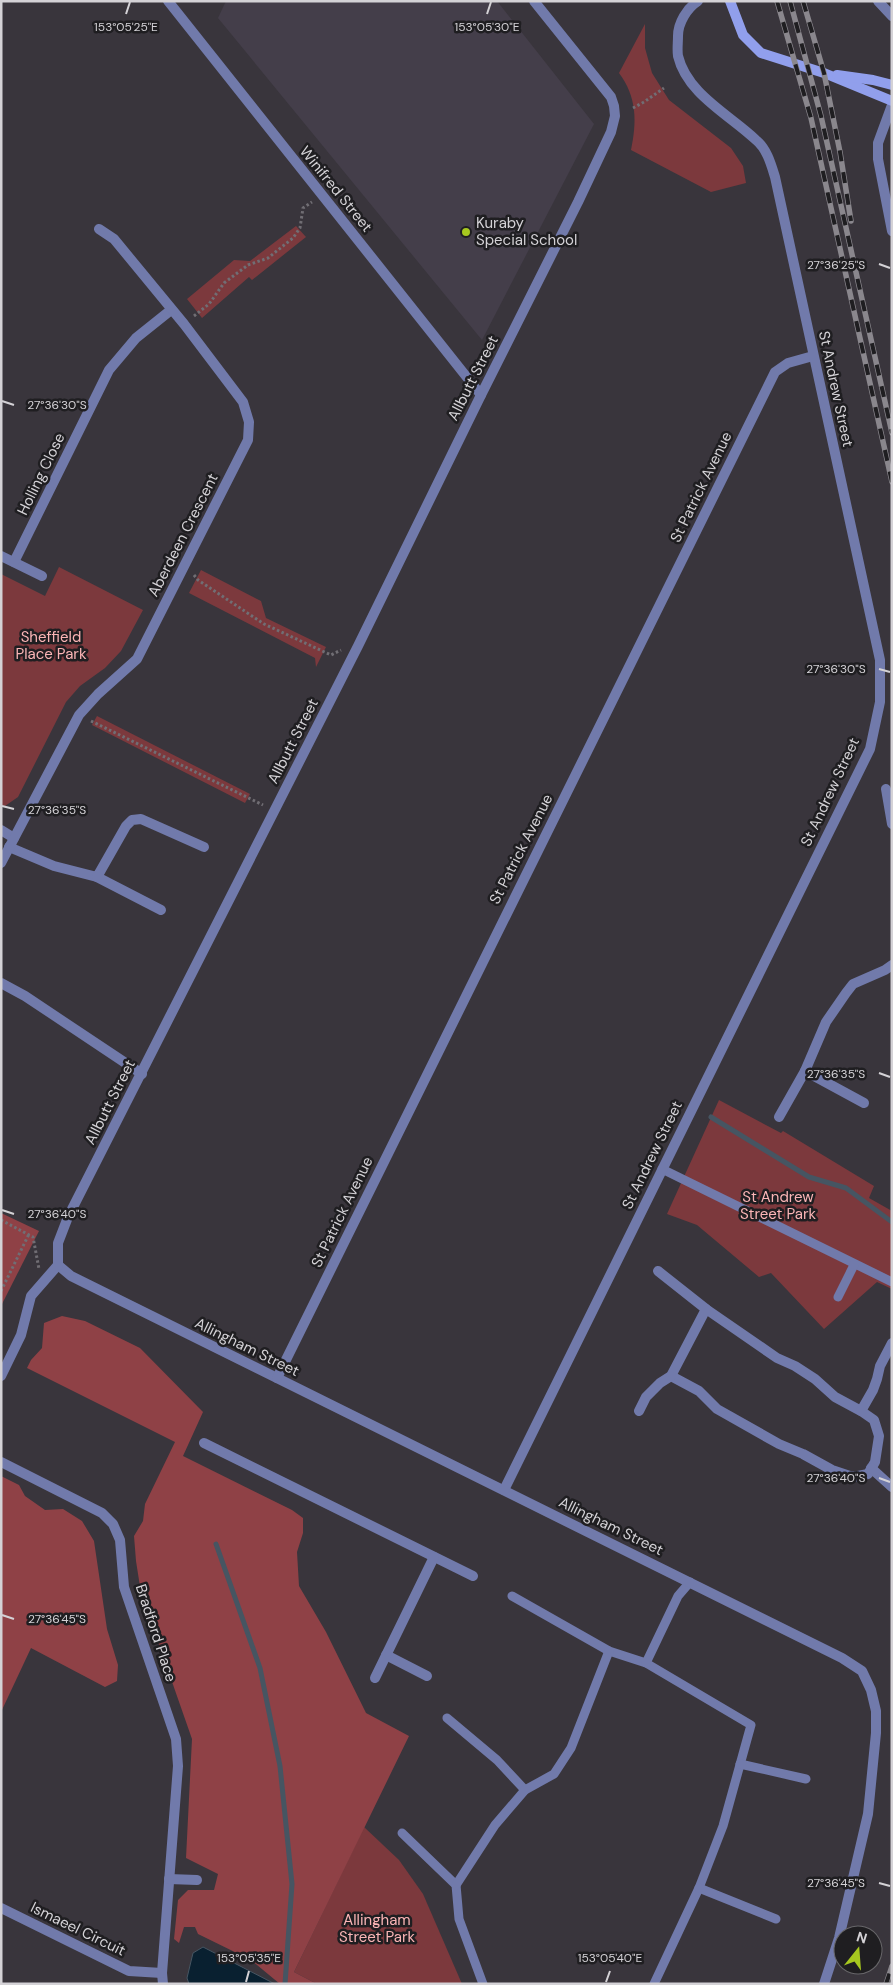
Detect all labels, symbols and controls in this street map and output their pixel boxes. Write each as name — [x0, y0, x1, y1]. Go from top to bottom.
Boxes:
text: 153°05'25"E — [94, 19, 158, 35]
text: 153°05'30"E — [454, 19, 520, 35]
street label: Winifred Street — [295, 142, 377, 236]
place label: Kuraby Special School — [476, 213, 577, 250]
marker: Kuraby Special School — [460, 226, 472, 238]
text: 27°36'25"S — [807, 257, 865, 273]
street label: St Andrew Street — [814, 329, 858, 449]
street label: Allbutt Street — [443, 332, 503, 424]
text: 27°36'30"S — [27, 397, 87, 413]
street label: St Patrick Avenue — [665, 428, 737, 546]
street label: Holling Close — [12, 429, 70, 519]
street label: Aberdeen Crescent — [143, 470, 223, 600]
park label: Sheffield Place Park — [16, 627, 87, 664]
text: 27°36'30"S — [806, 661, 866, 677]
street label: Allbutt Street — [263, 695, 323, 787]
street label: St Andrew Street — [796, 734, 864, 850]
street label: St Patrick Avenue — [485, 791, 557, 907]
text: 27°36'35"S — [28, 802, 86, 818]
street label: Allbutt Street — [80, 1056, 140, 1148]
text: 27°36'35"S — [807, 1066, 865, 1082]
street label: St Andrew Street — [617, 1097, 687, 1212]
street label: St Patrick Avenue — [306, 1153, 378, 1271]
park label: St Andrew Street Park — [740, 1187, 816, 1224]
text: 27°36'40"S — [27, 1206, 87, 1222]
street label: Allingham Street — [191, 1313, 303, 1381]
text: 27°36'40"S — [806, 1470, 866, 1486]
street label: Allingham Street — [555, 1492, 667, 1560]
street label: Bradford Place — [131, 1581, 181, 1685]
text: 27°36'45"S — [28, 1611, 86, 1627]
text: 27°36'45"S — [807, 1875, 865, 1891]
street label: Ismaeel Circuit — [27, 1897, 129, 1961]
park label: Allingham Street Park — [339, 1910, 415, 1947]
north arrow — [833, 1925, 883, 1975]
text: N — [854, 1927, 869, 1948]
text: 153°05'35"E — [217, 1950, 281, 1966]
text: 153°05'40"E — [578, 1950, 643, 1966]

